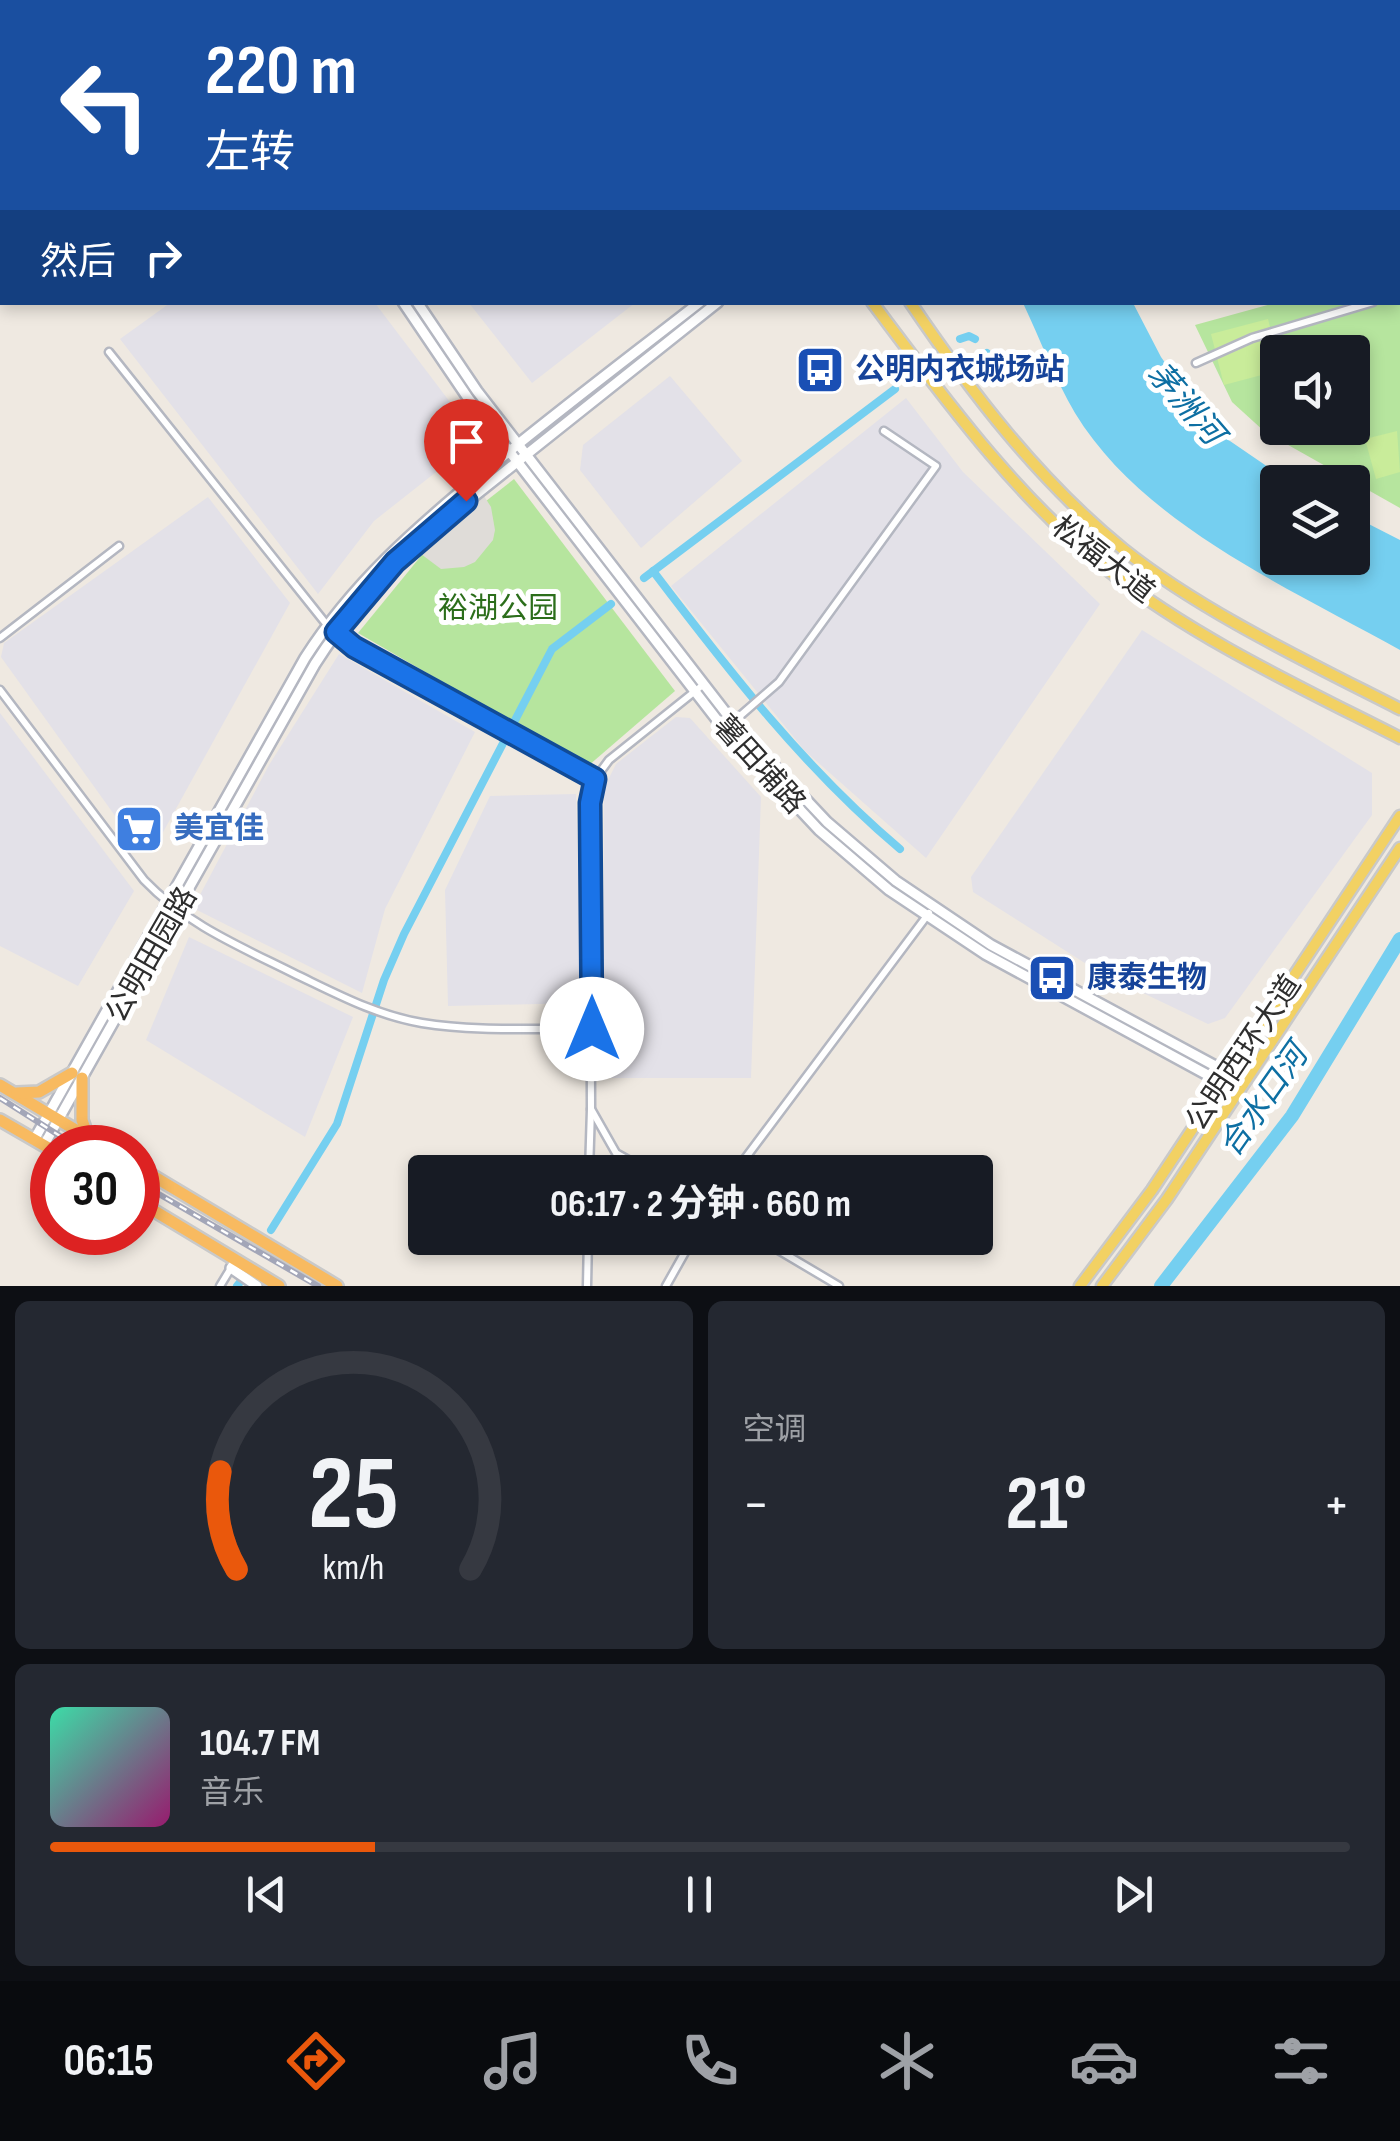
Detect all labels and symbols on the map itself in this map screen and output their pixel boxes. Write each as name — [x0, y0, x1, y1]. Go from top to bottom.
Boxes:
bus stop icon: 公明内衣城场站 — [794, 344, 846, 396]
place label: 公明内衣城场站 — [855, 352, 1065, 388]
water label: 茅洲河 — [1139, 355, 1235, 458]
pin — [424, 399, 509, 502]
street label: 松福大道 — [1045, 509, 1161, 611]
park label: 裕湖公园 — [438, 591, 558, 627]
street label: 薯田埔路 — [705, 708, 813, 822]
supermarket icon: 美宜佳 — [113, 803, 165, 855]
place label: 美宜佳 — [174, 811, 264, 847]
street label: 公明田园路 — [99, 881, 205, 1029]
bus stop icon: 康泰生物 — [1026, 952, 1078, 1004]
place label: 康泰生物 — [1087, 960, 1207, 996]
street label: 公明西环大道 — [1179, 968, 1309, 1138]
position arrow — [540, 977, 644, 1081]
water label: 合水口河 — [1211, 1032, 1320, 1165]
speed limit sign: 30 — [30, 1125, 160, 1255]

